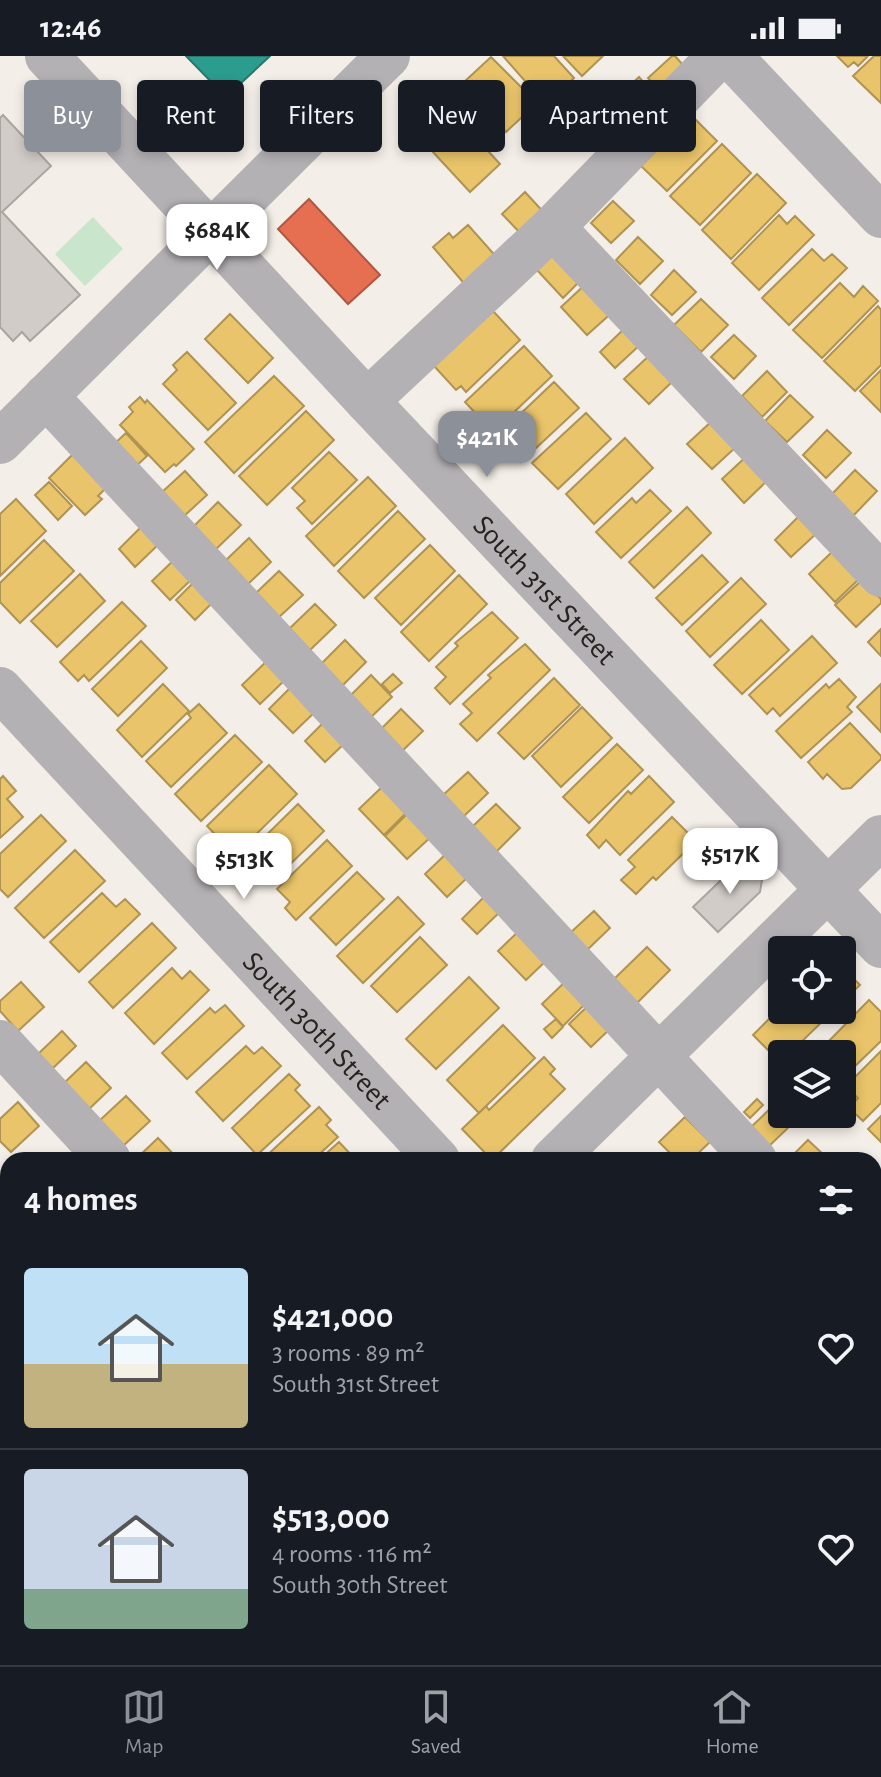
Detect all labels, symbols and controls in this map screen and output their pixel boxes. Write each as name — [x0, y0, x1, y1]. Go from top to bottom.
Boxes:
text: 12:46 — [40, 13, 101, 43]
chip: Buy — [24, 80, 121, 152]
chip: Rent — [137, 80, 244, 152]
chip: Filters — [260, 80, 382, 152]
chip: New — [398, 80, 505, 152]
chip: Apartment — [521, 80, 696, 152]
pin: $684K — [161, 204, 273, 272]
text: $684K — [184, 217, 250, 243]
pin: $421K — [431, 411, 543, 479]
text: $421K — [456, 424, 518, 450]
street label: South 31st Street — [467, 510, 622, 671]
pin: $517K — [674, 828, 786, 896]
pin: $513K — [188, 833, 300, 901]
text: $517K — [701, 841, 759, 867]
text: $513K — [215, 846, 273, 872]
map controls — [768, 936, 856, 1128]
button: locate — [768, 936, 856, 1024]
street label: South 30th Street — [237, 946, 397, 1116]
button: layers — [768, 1040, 856, 1128]
icon: filters — [814, 1178, 858, 1222]
text: 4 homes — [24, 1183, 138, 1217]
icon: home — [88, 1300, 184, 1396]
text: $421,000 — [272, 1300, 394, 1334]
icon: heart — [814, 1326, 858, 1370]
text: 3 rooms · 89 m² — [272, 1340, 424, 1366]
text: South 31st Street — [272, 1371, 439, 1397]
icon: home — [88, 1501, 184, 1597]
text: $513,000 — [272, 1501, 390, 1535]
icon: heart — [814, 1527, 858, 1571]
text: 4 rooms · 116 m² — [272, 1541, 432, 1567]
text: South 30th Street — [272, 1572, 448, 1598]
tab: Map — [122, 1685, 166, 1759]
tab: Saved — [411, 1685, 461, 1759]
tab: Home — [706, 1685, 759, 1759]

